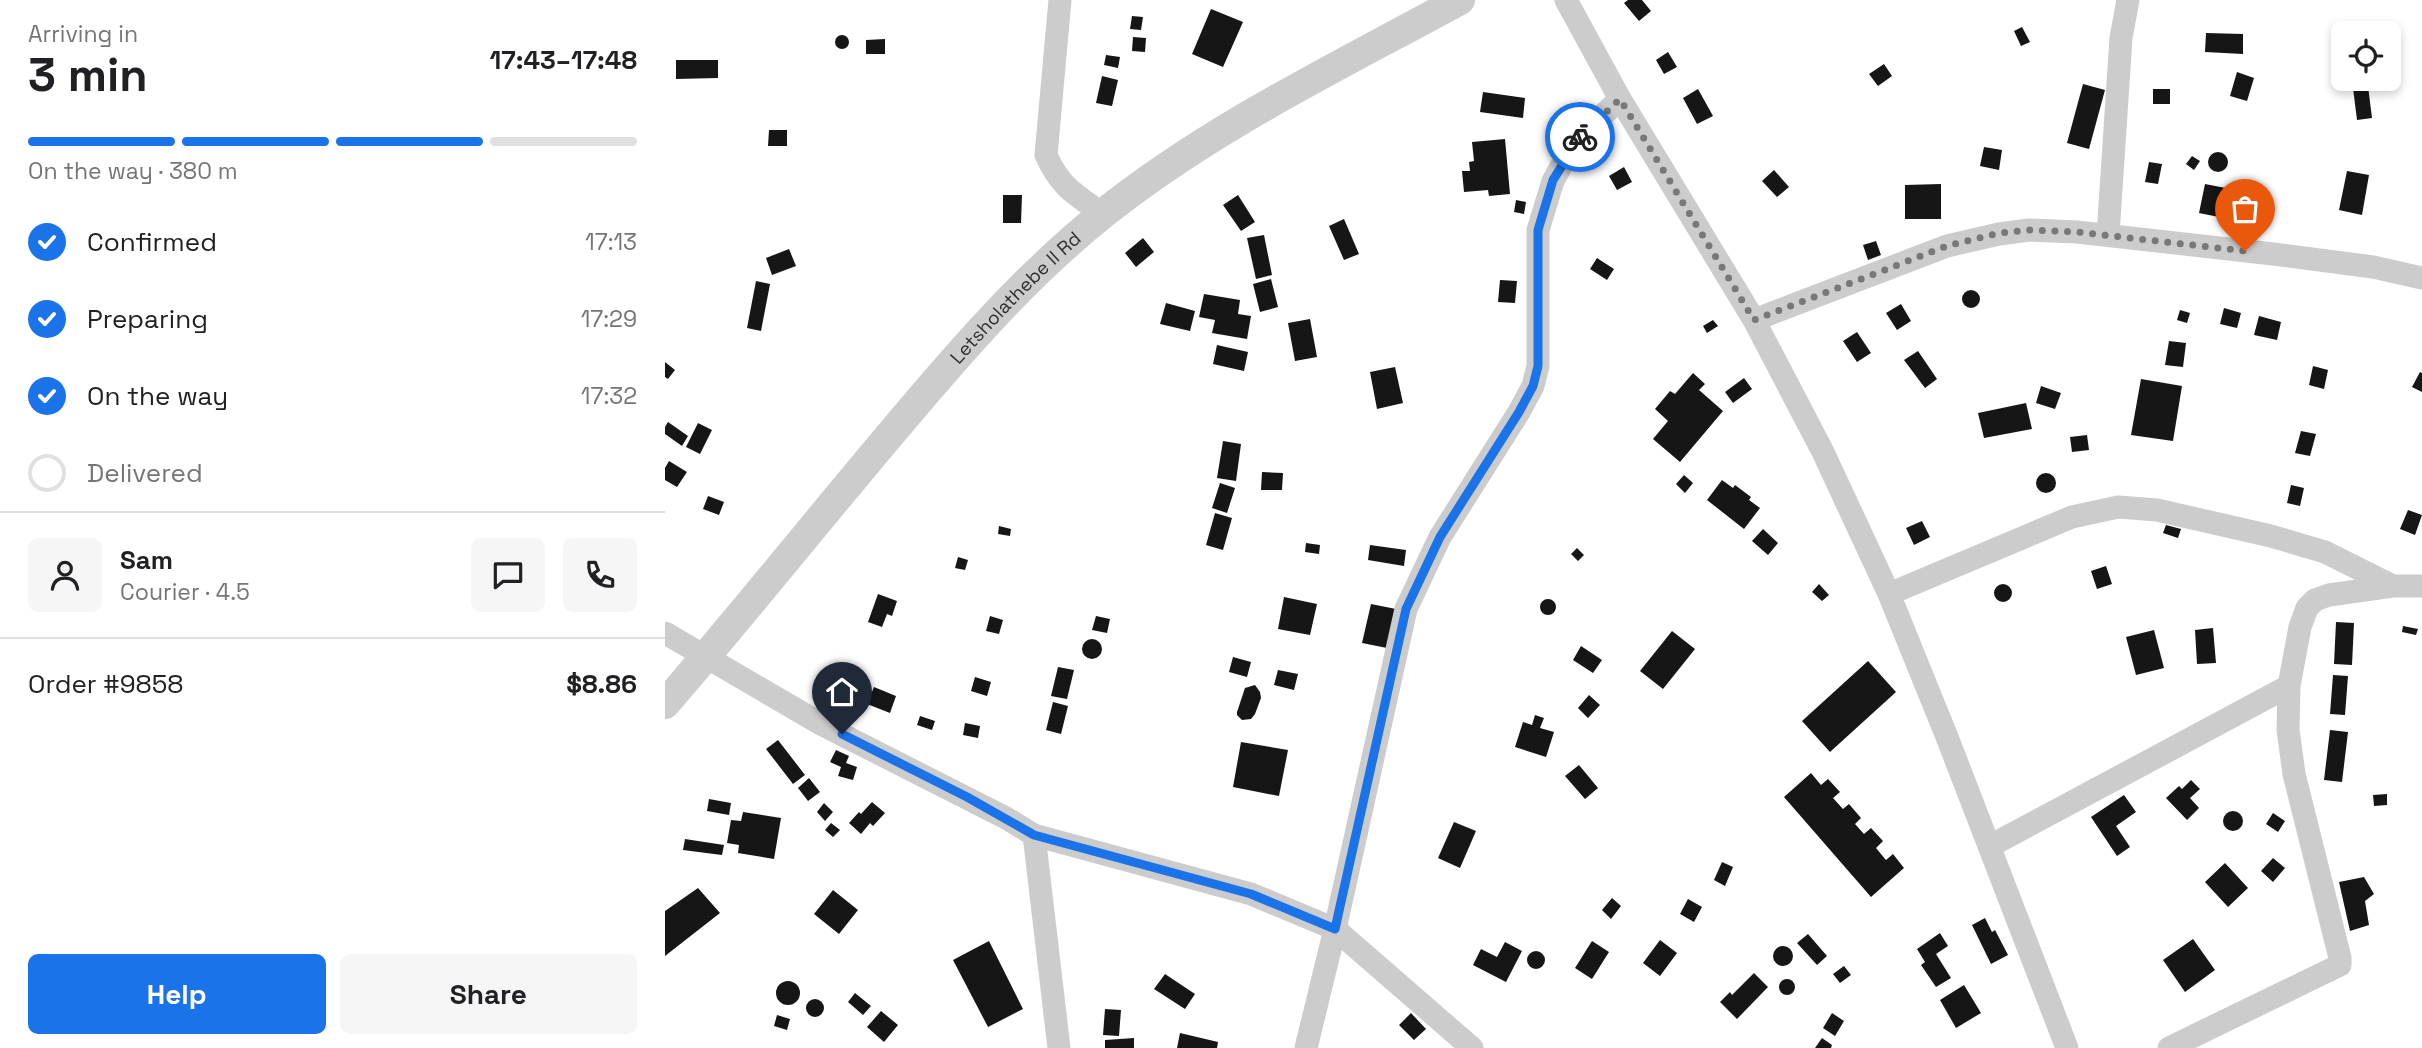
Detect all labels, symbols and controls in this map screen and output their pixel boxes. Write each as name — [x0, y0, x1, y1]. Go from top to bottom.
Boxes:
text: Arriving in — [28, 19, 138, 49]
map controls — [2331, 21, 2401, 91]
button: locate — [2331, 21, 2401, 91]
text: 17:43–17:48 — [490, 43, 637, 77]
text: 3 min — [28, 46, 148, 104]
courier — [1545, 102, 1615, 172]
icon: bike — [1561, 118, 1599, 156]
text: On the way · 380 m — [28, 156, 238, 186]
pin — [2215, 179, 2275, 251]
icon: bag — [2226, 190, 2264, 228]
icon: check — [28, 223, 66, 261]
text: Confirmed — [87, 225, 217, 259]
street label: Letsholathebe II Rd — [945, 226, 1086, 369]
text: 17:13 — [585, 227, 637, 257]
icon: check — [28, 300, 66, 338]
text: Preparing — [87, 302, 208, 336]
text: 17:29 — [581, 304, 637, 334]
icon: check — [28, 377, 66, 415]
text: On the way — [87, 379, 228, 413]
text: 17:32 — [581, 381, 637, 411]
text: Delivered — [87, 456, 203, 490]
button: person — [28, 538, 102, 612]
button: chat — [471, 538, 545, 612]
button: phone — [563, 538, 637, 612]
text: Sam — [120, 543, 173, 577]
text: Courier · 4.5 — [120, 577, 250, 607]
pin — [812, 662, 872, 734]
text: Order #9858 — [28, 667, 184, 701]
text: $8.86 — [566, 667, 637, 701]
icon: home — [823, 673, 861, 711]
button: Help — [28, 954, 326, 1034]
button: Share — [340, 954, 637, 1034]

